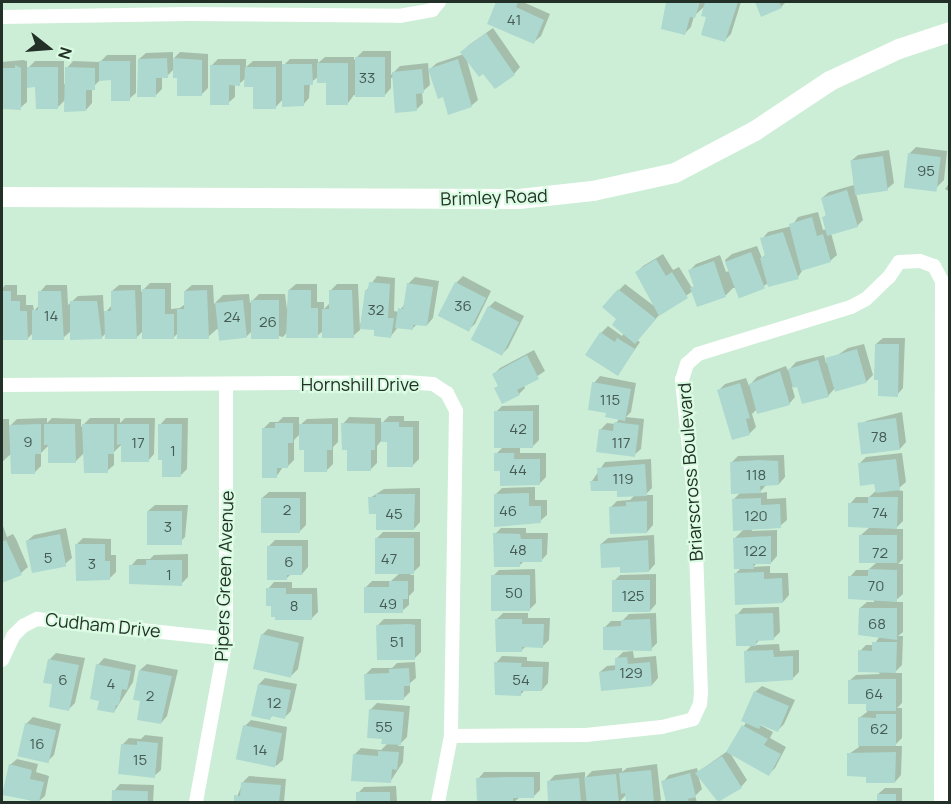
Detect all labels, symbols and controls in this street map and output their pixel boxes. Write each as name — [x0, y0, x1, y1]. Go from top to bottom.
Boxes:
house number: 41 — [507, 11, 521, 29]
north arrow — [18, 18, 78, 78]
text: N — [53, 45, 77, 62]
house number: 33 — [359, 69, 375, 87]
house number: 95 — [917, 162, 935, 180]
street label: Brimley Road — [440, 184, 548, 210]
house number: 36 — [454, 297, 472, 315]
house number: 32 — [368, 301, 384, 319]
house number: 14 — [44, 307, 58, 325]
house number: 24 — [223, 308, 241, 326]
house number: 26 — [259, 313, 277, 331]
street label: Hornshill Drive — [301, 373, 419, 395]
street label: Briarscross Boulevard — [673, 382, 707, 562]
house number: 115 — [600, 391, 620, 409]
house number: 42 — [509, 420, 527, 438]
house number: 78 — [871, 428, 887, 446]
house number: 9 — [23, 433, 33, 451]
house number: 17 — [131, 434, 145, 452]
house number: 117 — [611, 434, 631, 452]
house number: 1 — [170, 442, 176, 460]
house number: 44 — [509, 461, 527, 479]
house number: 118 — [746, 466, 766, 484]
house number: 119 — [612, 470, 634, 488]
street label: Pipers Green Avenue — [210, 490, 238, 662]
house number: 2 — [283, 501, 291, 519]
house number: 46 — [499, 502, 517, 520]
house number: 74 — [872, 504, 888, 522]
house number: 45 — [385, 505, 403, 523]
house number: 120 — [744, 507, 768, 525]
house number: 3 — [164, 518, 172, 536]
house number: 48 — [509, 541, 527, 559]
house number: 122 — [744, 542, 766, 560]
house number: 72 — [872, 544, 888, 562]
house number: 5 — [44, 549, 52, 567]
house number: 47 — [381, 550, 397, 568]
house number: 6 — [284, 553, 294, 571]
house number: 3 — [88, 555, 96, 573]
house number: 1 — [166, 566, 172, 584]
house number: 70 — [868, 577, 884, 595]
house number: 50 — [505, 584, 523, 602]
house number: 125 — [621, 587, 645, 605]
house number: 49 — [379, 595, 397, 613]
house number: 8 — [290, 597, 298, 615]
street label: Cudham Drive — [44, 608, 162, 642]
house number: 68 — [868, 615, 886, 633]
house number: 51 — [390, 633, 404, 651]
house number: 129 — [619, 664, 643, 682]
house number: 6 — [58, 671, 68, 689]
house number: 54 — [512, 671, 530, 689]
house number: 4 — [107, 675, 115, 693]
house number: 64 — [865, 685, 883, 703]
house number: 2 — [146, 687, 154, 705]
house number: 12 — [267, 694, 281, 712]
house number: 55 — [375, 718, 393, 736]
house number: 62 — [870, 720, 888, 738]
house number: 16 — [29, 735, 45, 753]
house number: 14 — [253, 741, 267, 759]
house number: 15 — [133, 751, 147, 769]

